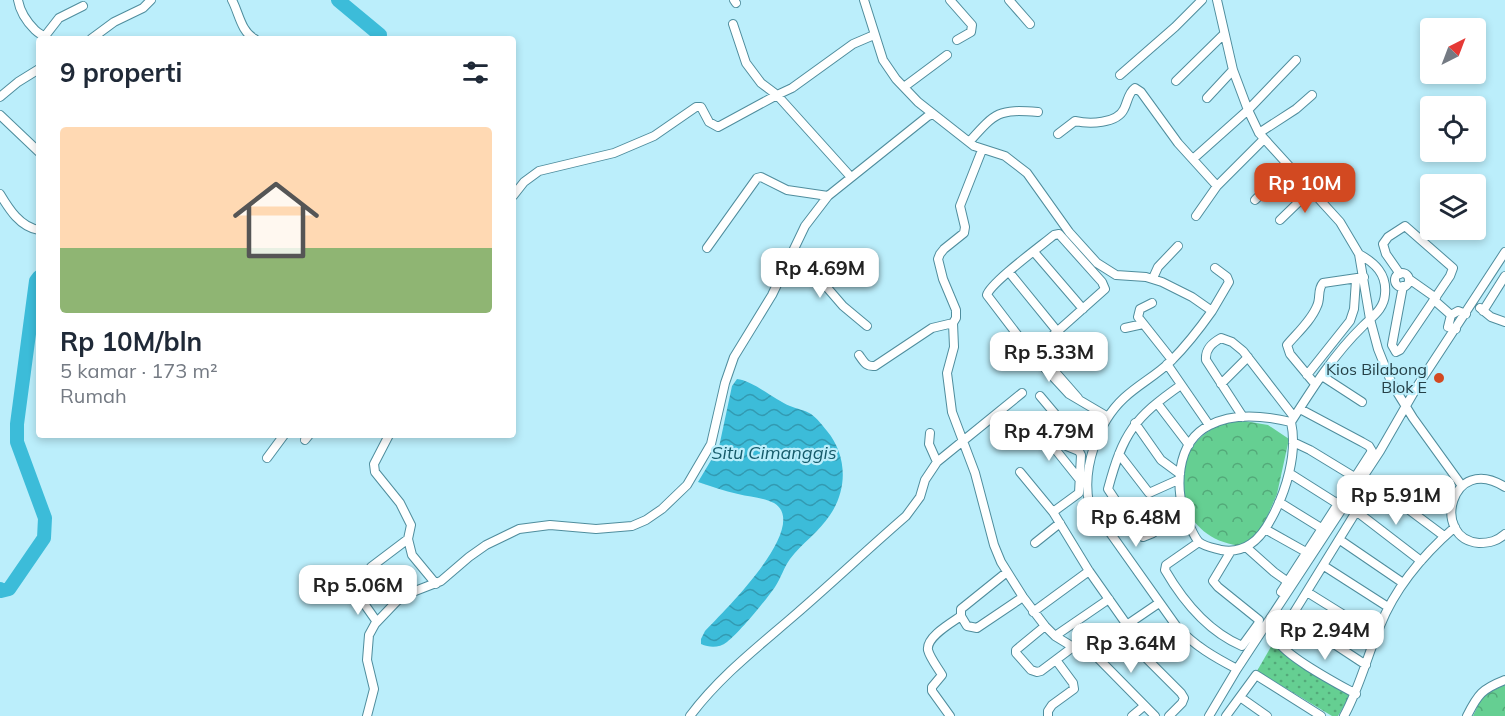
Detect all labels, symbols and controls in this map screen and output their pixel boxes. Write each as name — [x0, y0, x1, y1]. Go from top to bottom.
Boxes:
north arrow — [1420, 18, 1486, 84]
map controls — [1420, 18, 1486, 240]
text: 9 properti — [60, 56, 182, 89]
icon: filters — [459, 56, 492, 89]
button: locate — [1420, 96, 1486, 162]
pin: Rp 10M — [1256, 163, 1354, 214]
icon: home — [222, 166, 330, 274]
text: Rp 10M — [1268, 170, 1342, 195]
button: layers — [1420, 174, 1486, 240]
pin: Rp 4.69M — [758, 248, 882, 299]
text: Rp 4.69M — [775, 255, 865, 280]
text: Rp 10M/bln — [60, 325, 202, 358]
pin: Rp 5.33M — [987, 332, 1111, 383]
text: Rp 5.33M — [1004, 339, 1094, 364]
text: 5 kamar · 173 m² — [60, 358, 218, 383]
place label: Kios Bilabong Blok E — [1326, 359, 1427, 397]
marker: Kios Bilabong Blok E — [1432, 371, 1446, 385]
text: Rumah — [60, 383, 127, 408]
pin: Rp 4.79M — [987, 411, 1111, 462]
text: Rp 4.79M — [1004, 418, 1094, 443]
water label: Situ Cimanggis — [711, 441, 837, 464]
pin: Rp 5.91M — [1334, 475, 1458, 526]
text: Rp 5.91M — [1351, 482, 1441, 507]
pin: Rp 6.48M — [1074, 497, 1198, 548]
text: Rp 6.48M — [1091, 504, 1181, 529]
pin: Rp 5.06M — [296, 565, 420, 616]
text: Rp 5.06M — [313, 572, 403, 597]
pin: Rp 2.94M — [1263, 610, 1387, 661]
text: Rp 2.94M — [1280, 617, 1370, 642]
pin: Rp 3.64M — [1069, 623, 1193, 674]
text: Rp 3.64M — [1086, 630, 1176, 655]

